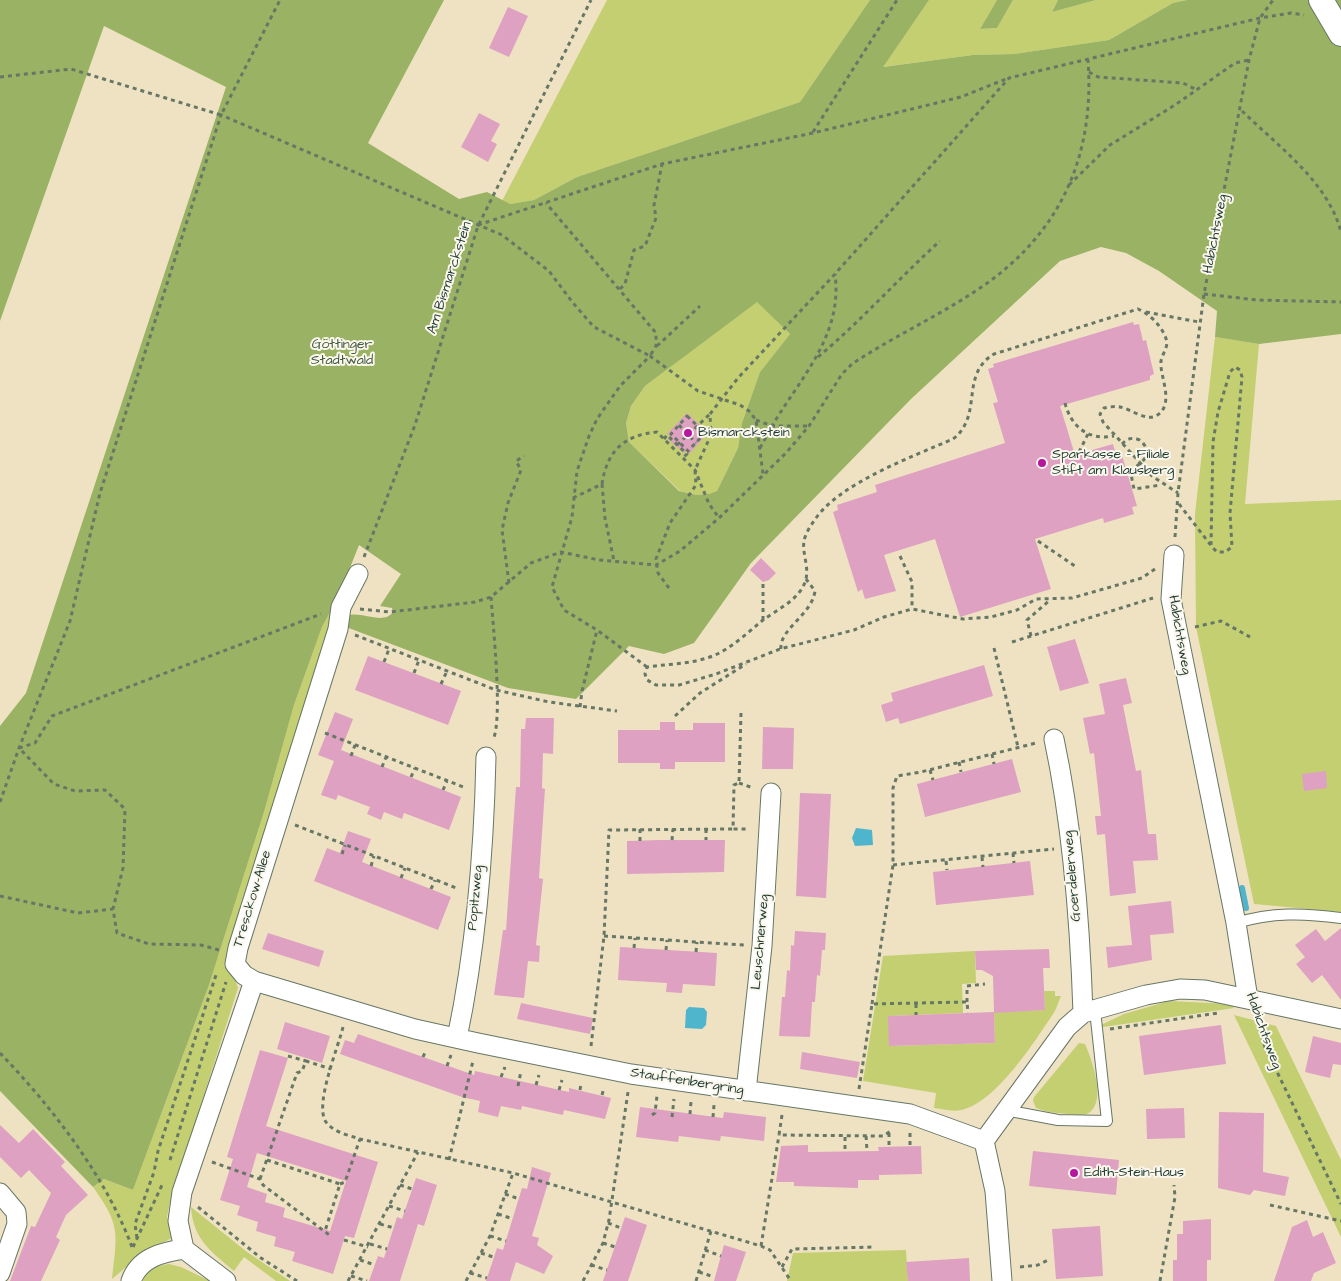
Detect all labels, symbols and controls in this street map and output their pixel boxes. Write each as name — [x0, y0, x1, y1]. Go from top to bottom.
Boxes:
street label: Habichtsweg — [1200, 193, 1232, 275]
street label: Am Bismarckstein — [424, 220, 476, 336]
park label: Göttinger Stadtwald — [311, 337, 373, 370]
place label: Bismarckstein — [698, 425, 790, 441]
marker: Bismarckstein — [682, 427, 694, 439]
place label: Sparkasse – Filiale Stift am Klausberg — [1052, 447, 1174, 480]
marker: Sparkasse – Filiale Stift am Klausberg — [1036, 457, 1048, 469]
street label: Habichtsweg — [1164, 594, 1194, 676]
street label: Goerdelerweg — [1061, 830, 1085, 922]
street label: Tresckow-Allee — [230, 848, 276, 950]
street label: Popitzweg — [465, 865, 487, 931]
street label: Leuschnerweg — [748, 894, 774, 990]
street label: Habichtsweg — [1241, 990, 1285, 1072]
street label: Stauffenbergring — [629, 1065, 745, 1099]
place label: Edith-Stein-Haus — [1084, 1165, 1184, 1181]
marker: Edith-Stein-Haus — [1068, 1167, 1080, 1179]

